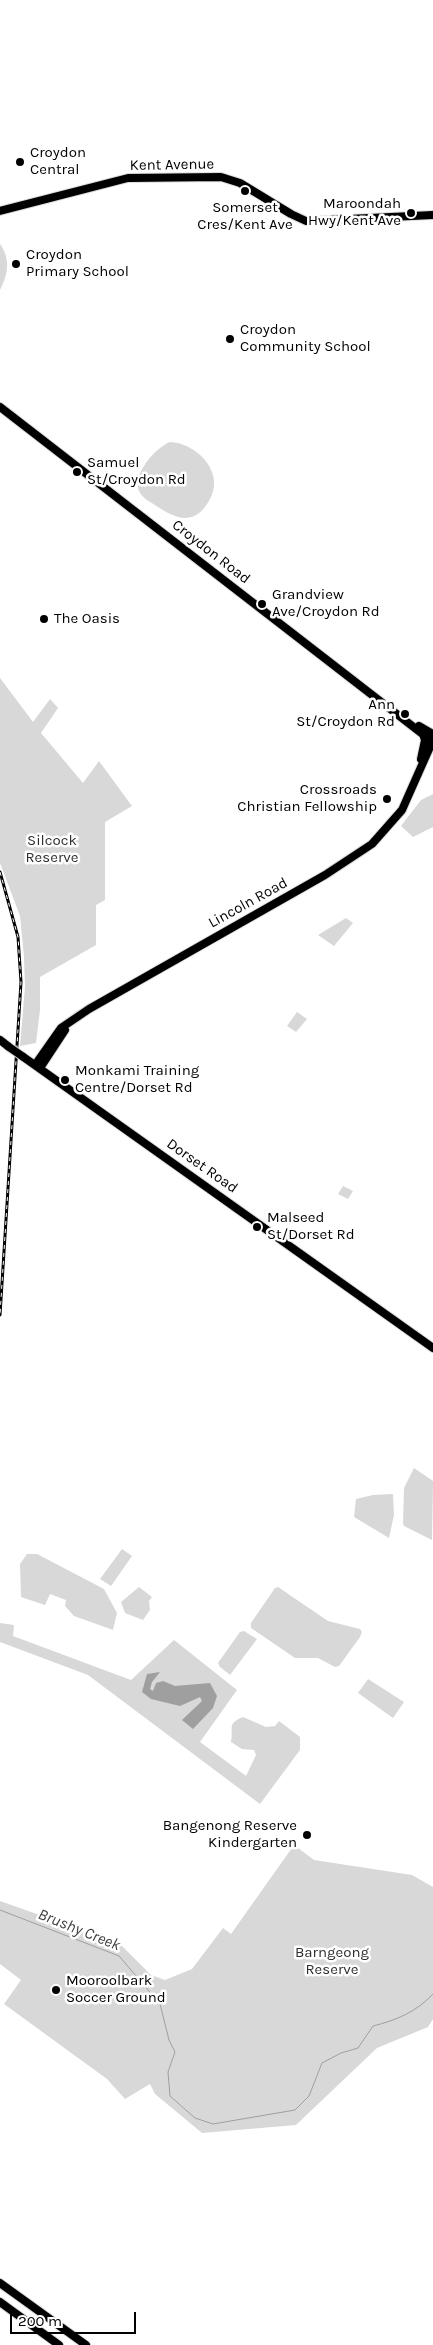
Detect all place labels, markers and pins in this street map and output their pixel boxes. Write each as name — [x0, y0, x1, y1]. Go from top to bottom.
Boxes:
place label: Croydon Central — [30, 144, 86, 179]
marker: Croydon Central — [14, 156, 26, 168]
marker: Somerset Cres/Kent Ave — [239, 185, 251, 197]
place label: Maroondah Hwy/Kent Ave — [308, 195, 401, 230]
place label: Somerset Cres/Kent Ave — [197, 199, 293, 234]
marker: Maroondah Hwy/Kent Ave — [405, 207, 417, 219]
place label: Croydon Primary School — [26, 246, 129, 281]
marker: Croydon Primary School — [10, 258, 22, 270]
place label: Croydon Community School — [240, 321, 371, 356]
marker: Croydon Community School — [224, 333, 236, 345]
place label: Samuel St/Croydon Rd — [87, 454, 186, 489]
marker: Samuel St/Croydon Rd — [71, 466, 83, 478]
place label: Grandview Ave/Croydon Rd — [272, 586, 380, 621]
marker: Grandview Ave/Croydon Rd — [256, 598, 268, 610]
place label: The Oasis — [54, 610, 120, 628]
marker: The Oasis — [38, 613, 50, 625]
place label: Ann St/Croydon Rd — [296, 696, 395, 731]
marker: Ann St/Croydon Rd — [399, 708, 411, 720]
place label: Crossroads Christian Fellowship — [237, 781, 377, 816]
marker: Crossroads Christian Fellowship — [381, 793, 393, 805]
place label: Monkami Training Centre/Dorset Rd — [75, 1062, 199, 1097]
marker: Monkami Training Centre/Dorset Rd — [59, 1074, 71, 1086]
place label: Malseed St/Dorset Rd — [267, 1209, 355, 1244]
marker: Malseed St/Dorset Rd — [251, 1221, 263, 1233]
place label: Bangenong Reserve Kindergarten — [163, 1817, 297, 1852]
marker: Bangenong Reserve Kindergarten — [301, 1829, 313, 1841]
place label: Mooroolbark Soccer Ground — [66, 1972, 166, 2007]
marker: Mooroolbark Soccer Ground — [50, 1984, 62, 1996]

